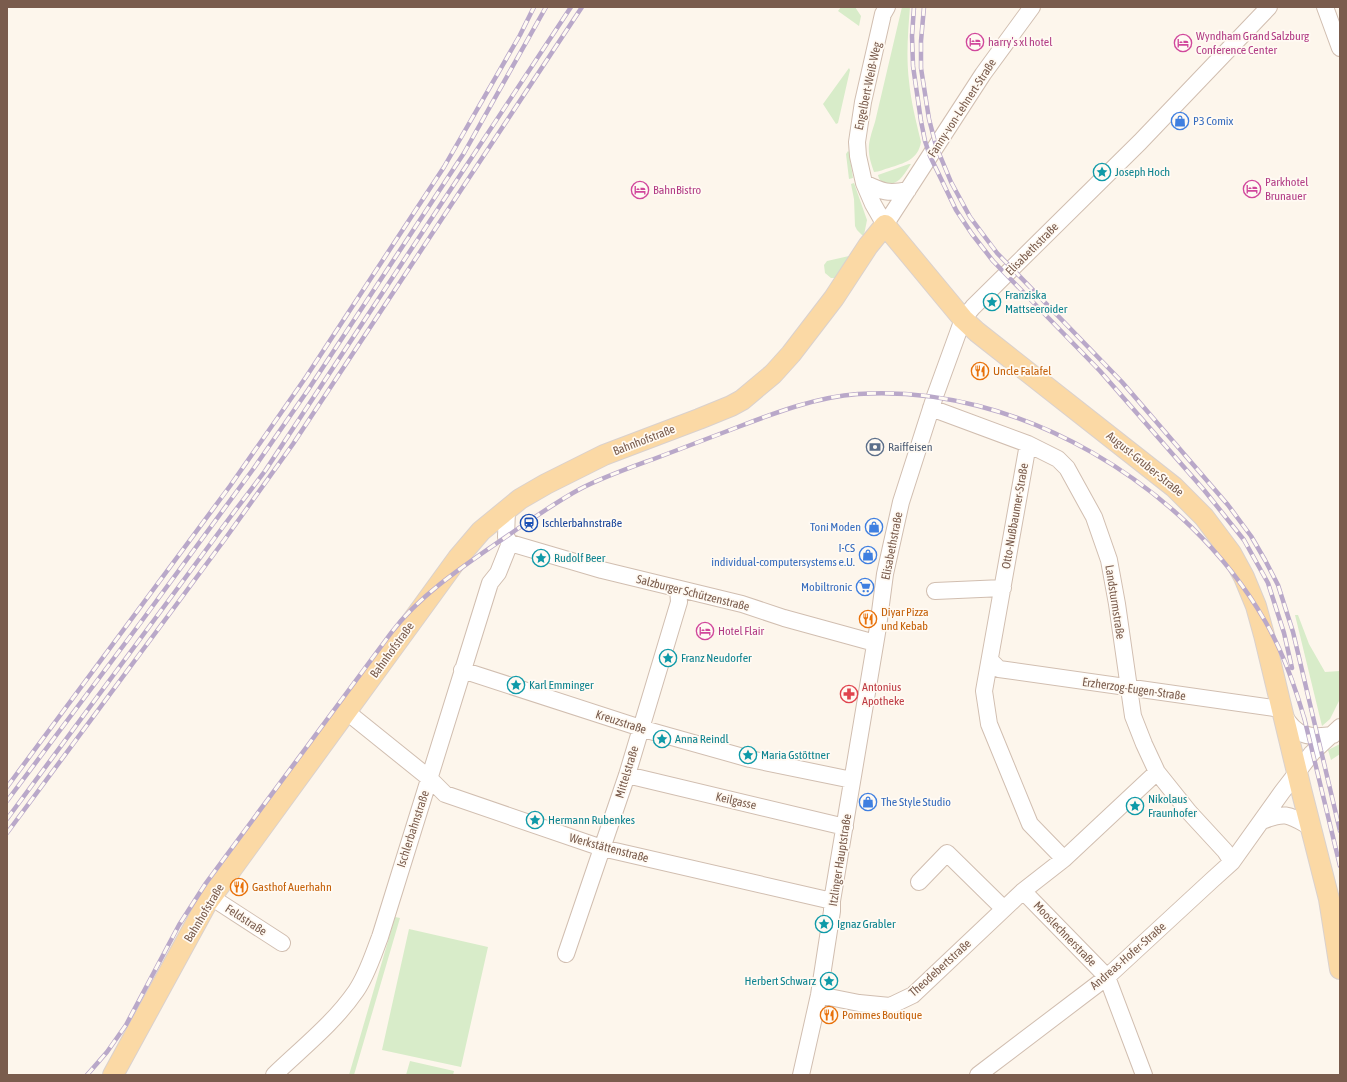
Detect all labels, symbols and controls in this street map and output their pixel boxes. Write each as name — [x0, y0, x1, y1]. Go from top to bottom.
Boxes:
place label: Wyndham Grand Salzburg Conference Center — [1196, 29, 1310, 57]
hotel icon: harry’s xl hotel — [965, 32, 985, 52]
hotel icon: Wyndham Grand Salzburg Conference Center — [1173, 33, 1193, 53]
place label: harry’s xl hotel — [988, 35, 1053, 49]
street label: Engelbert-Weiß-Weg — [852, 40, 884, 131]
street label: Fanny-von-Lehnert-Straße — [925, 56, 999, 160]
shop icon: P3 Comix — [1170, 111, 1190, 131]
place label: P3 Comix — [1193, 114, 1234, 128]
place icon: Joseph Hoch — [1092, 162, 1112, 182]
place label: Joseph Hoch — [1115, 165, 1170, 179]
place label: Parkhotel Brunauer — [1265, 175, 1309, 203]
hotel icon: Parkhotel Brunauer — [1242, 179, 1262, 199]
hotel icon: BahnBistro — [630, 180, 650, 200]
place label: BahnBistro — [653, 183, 702, 197]
street label: Elisabethstraße — [1003, 220, 1061, 278]
place label: Franziska Mattseeroider — [1005, 288, 1068, 316]
place icon: Franziska Mattseeroider — [982, 292, 1002, 312]
restaurant icon: Uncle Falafel — [970, 361, 990, 381]
place label: Uncle Falafel — [993, 364, 1052, 378]
street label: Bahnhofstraße — [611, 422, 677, 458]
street label: August-Gruber-Straße — [1104, 429, 1186, 499]
bank icon: Raiffeisen — [865, 437, 885, 457]
place label: Raiffeisen — [888, 440, 933, 454]
street label: Otto-Nußbaumer-Straße — [999, 462, 1031, 570]
street label: Elisabethstraße — [879, 511, 905, 581]
station icon: Ischlerbahnstraße — [519, 513, 539, 533]
place label: Ischlerbahnstraße — [542, 516, 622, 530]
shop icon: Toni Moden — [864, 517, 884, 537]
place label: Toni Moden — [810, 520, 861, 534]
place label: I-CS individual-computersystems e.U. — [711, 541, 855, 569]
shop icon: I-CS individual-computersystems e.U. — [858, 545, 878, 565]
place icon: Rudolf Beer — [531, 548, 551, 568]
place label: Rudolf Beer — [554, 551, 606, 565]
street label: Landsturmstraße — [1102, 564, 1128, 640]
street label: Salzburger Schützenstraße — [635, 572, 751, 614]
supermarket icon: Mobiltronic — [855, 577, 875, 597]
place label: Mobiltronic — [801, 580, 853, 594]
place label: Diyar Pizza und Kebab — [881, 605, 929, 633]
restaurant icon: Diyar Pizza und Kebab — [858, 609, 878, 629]
street label: Bahnhofstraße — [367, 619, 417, 681]
hotel icon: Hotel Flair — [695, 621, 715, 641]
place label: Hotel Flair — [718, 624, 765, 638]
place icon: Franz Neudorfer — [658, 648, 678, 668]
place label: Franz Neudorfer — [681, 651, 752, 665]
place icon: Karl Emminger — [506, 675, 526, 695]
street label: Erzherzog-Eugen-Straße — [1081, 675, 1187, 703]
place label: Karl Emminger — [529, 678, 594, 692]
place label: Antonius Apotheke — [862, 680, 904, 708]
pharmacy icon: Antonius Apotheke — [839, 684, 859, 704]
street label: Kreuzstraße — [594, 707, 648, 737]
place icon: Anna Reindl — [652, 729, 672, 749]
place label: Anna Reindl — [675, 732, 729, 746]
street label: Mittelstraße — [612, 744, 642, 800]
place icon: Maria Gstöttner — [738, 745, 758, 765]
place label: Maria Gstöttner — [761, 748, 830, 762]
street label: Ischlerbahnstraße — [394, 789, 432, 869]
street label: Keilgasse — [714, 790, 758, 812]
shop icon: The Style Studio — [858, 792, 878, 812]
place label: Nikolaus Fraunhofer — [1148, 792, 1197, 820]
place label: The Style Studio — [881, 795, 951, 809]
place icon: Nikolaus Fraunhofer — [1125, 796, 1145, 816]
place icon: Hermann Rubenkes — [525, 810, 545, 830]
place label: Hermann Rubenkes — [548, 813, 635, 827]
street label: Itzlinger Hauptstraße — [826, 813, 854, 907]
street label: Werkstättenstraße — [568, 831, 650, 865]
restaurant icon: Gasthof Auerhahn — [229, 877, 249, 897]
place label: Gasthof Auerhahn — [252, 880, 332, 894]
street label: Bahnhofstraße — [181, 881, 227, 945]
street label: Mooslechnerstraße — [1031, 899, 1099, 969]
street label: Feldstraße — [223, 901, 269, 939]
place icon: Ignaz Grabler — [814, 914, 834, 934]
place label: Ignaz Grabler — [837, 917, 896, 931]
street label: Andreas-Hofer-Straße — [1087, 919, 1169, 993]
street label: Theodebertstraße — [906, 936, 974, 1000]
place icon: Herbert Schwarz — [819, 971, 839, 991]
place label: Herbert Schwarz — [745, 974, 817, 988]
restaurant icon: Pommes Boutique — [819, 1005, 839, 1025]
place label: Pommes Boutique — [842, 1008, 922, 1022]

